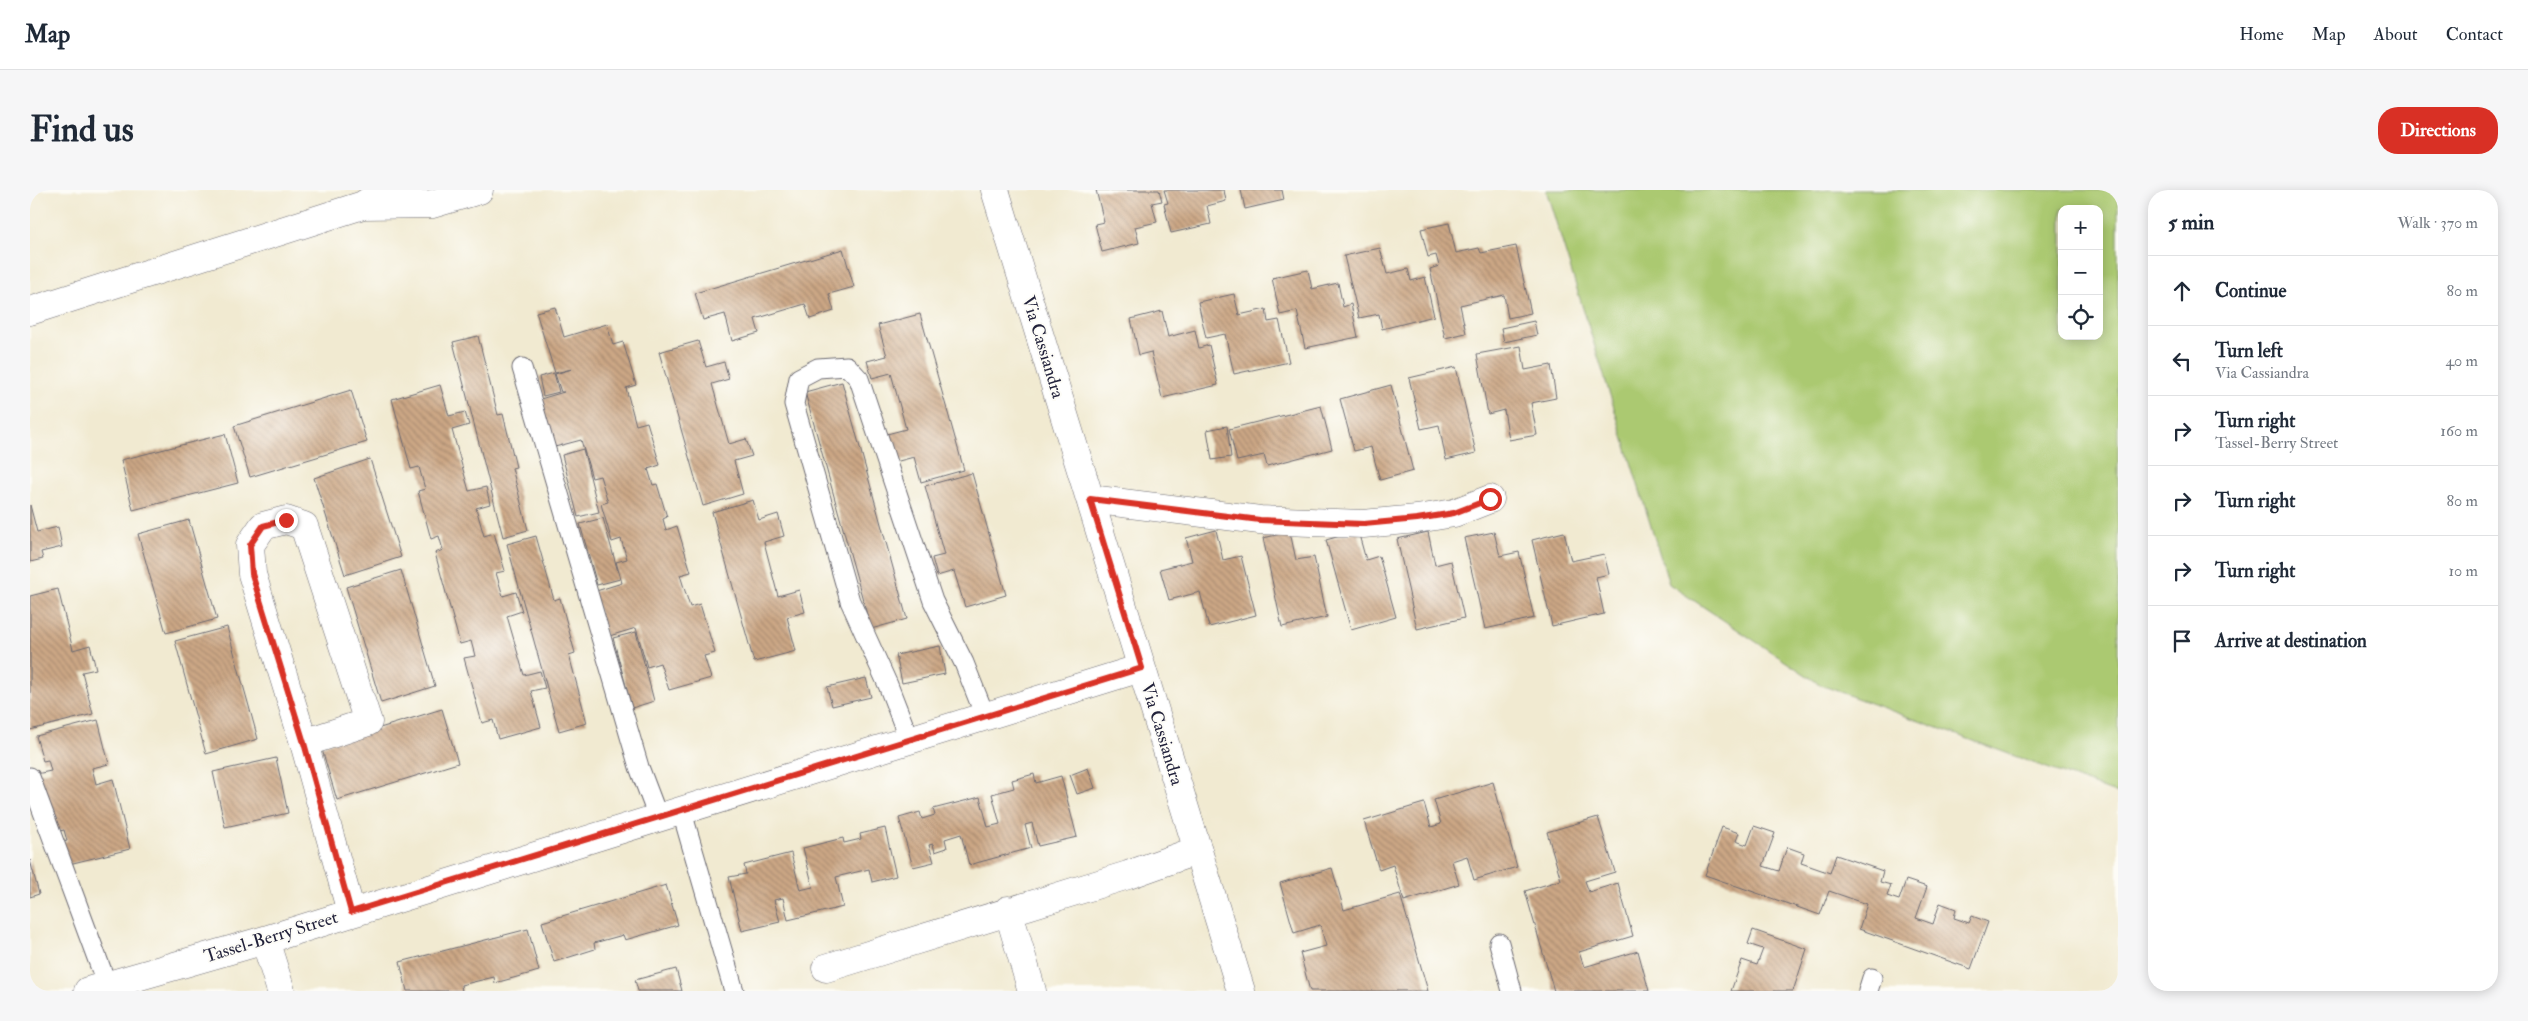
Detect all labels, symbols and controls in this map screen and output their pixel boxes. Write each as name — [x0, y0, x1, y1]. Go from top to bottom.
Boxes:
text: Map — [25, 19, 70, 50]
text: Home — [2239, 23, 2284, 46]
text: Map — [2312, 23, 2346, 46]
text: About — [2374, 23, 2418, 46]
text: Contact — [2446, 23, 2503, 46]
button: Directions — [2378, 107, 2498, 154]
text: Find us — [30, 108, 134, 152]
map controls — [2058, 205, 2103, 340]
button: + — [2058, 205, 2103, 250]
text: 5 min — [2168, 209, 2214, 236]
text: Walk · 370 m — [2397, 213, 2478, 233]
button: − — [2058, 250, 2103, 295]
icon: ahead — [2168, 277, 2196, 305]
text: Continue — [2215, 279, 2286, 303]
text: 80 m — [2447, 281, 2478, 301]
street label: Via Cassiandra — [1017, 293, 1070, 402]
button: locate — [2058, 295, 2103, 340]
text: Turn left — [2215, 339, 2283, 363]
icon: left — [2168, 347, 2196, 375]
text: 40 m — [2445, 351, 2478, 371]
text: Via Cassiandra — [2215, 363, 2309, 383]
text: Turn right — [2215, 409, 2295, 433]
icon: right — [2168, 417, 2196, 445]
text: 160 m — [2440, 421, 2478, 441]
text: Tassel-Berry Street — [2215, 433, 2338, 453]
icon: right — [2168, 487, 2196, 515]
route start — [1479, 488, 1502, 511]
text: Turn right — [2215, 489, 2295, 513]
text: 80 m — [2447, 491, 2478, 511]
route end — [275, 509, 298, 532]
icon: right — [2168, 557, 2196, 585]
text: Turn right — [2215, 559, 2295, 583]
text: 10 m — [2448, 561, 2478, 581]
icon: arrive — [2168, 627, 2196, 655]
text: Arrive at destination — [2215, 629, 2367, 653]
street label: Via Cassiandra — [1136, 680, 1189, 789]
street label: Tassel-Berry Street — [201, 906, 341, 968]

